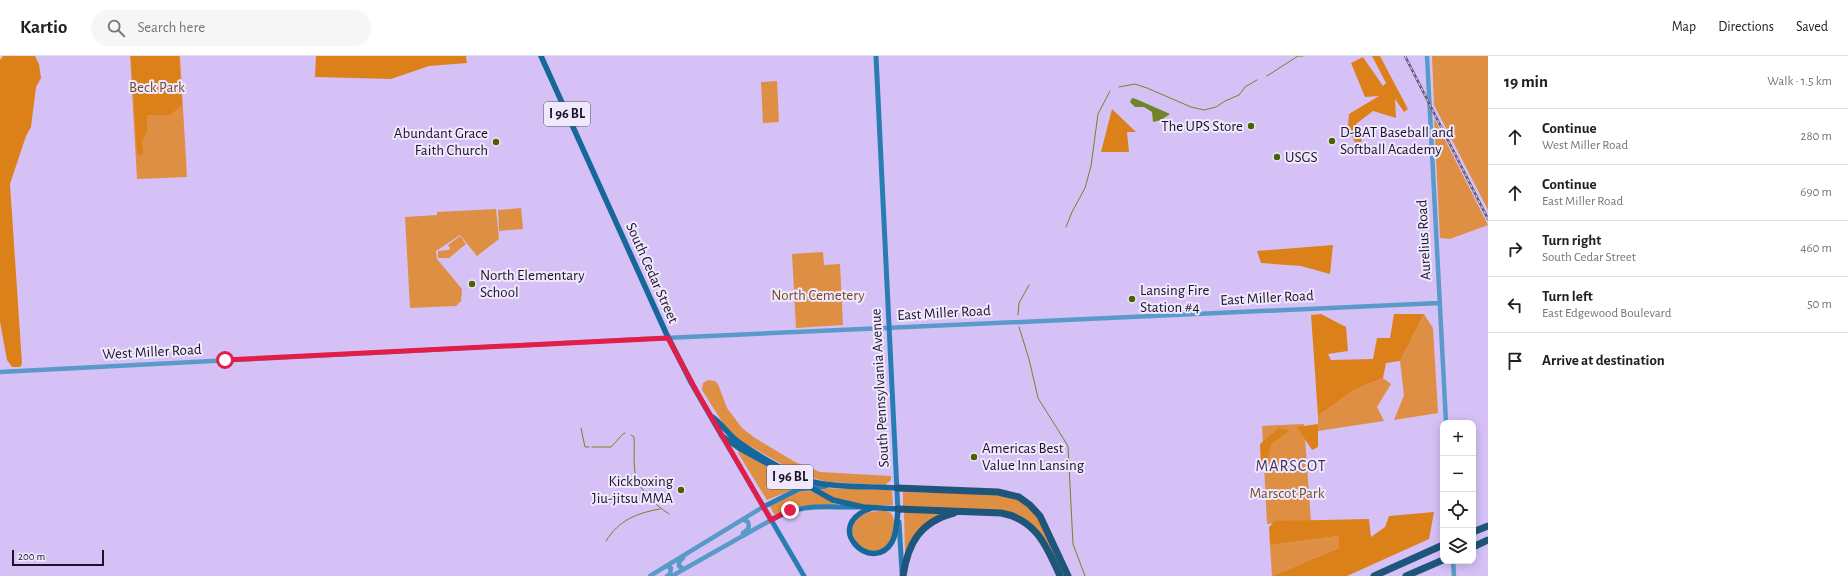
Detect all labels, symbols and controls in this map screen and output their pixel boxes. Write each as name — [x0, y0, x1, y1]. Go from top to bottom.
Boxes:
search box — [91, 10, 371, 46]
icon: search — [105, 17, 127, 39]
text: Kartio — [20, 18, 67, 37]
text: Search here — [137, 20, 205, 35]
text: Map — [1672, 20, 1696, 34]
text: Directions — [1718, 20, 1774, 34]
text: Saved — [1796, 20, 1828, 34]
text: 19 min — [1504, 73, 1548, 90]
text: Walk · 1.5 km — [1767, 75, 1832, 88]
park label: Beck Park — [129, 80, 185, 95]
road number: I 96 BL — [544, 102, 590, 126]
place label: The UPS Store — [1161, 119, 1243, 134]
marker: The UPS Store — [1246, 121, 1256, 131]
text: Continue — [1542, 121, 1597, 136]
place label: D-BAT Baseball and Softball Academy — [1340, 125, 1454, 157]
place label: Abundant Grace Faith Church — [394, 126, 488, 158]
icon: ahead — [1504, 126, 1526, 148]
text: 280 m — [1801, 130, 1832, 143]
marker: D-BAT Baseball and Softball Academy — [1327, 136, 1337, 146]
marker: Abundant Grace Faith Church — [491, 137, 501, 147]
text: West Miller Road — [1542, 139, 1628, 152]
place label: USGS — [1285, 150, 1318, 165]
marker: USGS — [1272, 152, 1282, 162]
text: Continue — [1542, 177, 1597, 192]
icon: ahead — [1504, 182, 1526, 204]
text: 690 m — [1800, 186, 1832, 199]
text: East Miller Road — [1542, 195, 1623, 208]
street label: Aurelius Road — [1414, 199, 1434, 281]
street label: South Cedar Street — [623, 220, 681, 326]
text: Turn right — [1542, 233, 1601, 248]
icon: right — [1504, 238, 1526, 260]
text: 460 m — [1800, 242, 1832, 255]
text: South Cedar Street — [1542, 251, 1636, 264]
place label: North Elementary School — [480, 268, 585, 300]
marker: North Elementary School — [467, 279, 477, 289]
place label: Lansing Fire Station #4 — [1140, 283, 1209, 315]
park label: North Cemetery — [771, 288, 865, 303]
street label: East Miller Road — [1220, 288, 1314, 308]
text: Turn left — [1542, 289, 1593, 304]
marker: Lansing Fire Station #4 — [1127, 294, 1137, 304]
icon: left — [1504, 294, 1526, 316]
text: 50 m — [1807, 298, 1832, 311]
street label: East Miller Road — [897, 303, 991, 323]
text: East Edgewood Boulevard — [1542, 307, 1671, 320]
street label: South Pennsylvania Avenue — [868, 308, 892, 468]
street label: West Miller Road — [102, 342, 202, 362]
icon: arrive — [1504, 350, 1526, 372]
route start — [216, 351, 234, 369]
text: Arrive at destination — [1542, 353, 1665, 368]
map controls — [1440, 420, 1476, 564]
button: + — [1440, 420, 1476, 456]
place label: Americas Best Value Inn Lansing — [982, 441, 1085, 473]
marker: Americas Best Value Inn Lansing — [969, 452, 979, 462]
button: − — [1440, 456, 1476, 492]
district label: MARSCOT — [1256, 458, 1326, 474]
road number: I 96 BL — [767, 465, 813, 489]
place label: Kickboxing Jiu-jitsu MMA — [592, 474, 674, 506]
marker: Kickboxing Jiu-jitsu MMA — [676, 485, 686, 495]
park label: Marscot Park — [1249, 486, 1325, 501]
button: locate — [1440, 492, 1476, 528]
route end — [781, 501, 799, 519]
button: layers — [1440, 528, 1476, 564]
scale bar — [12, 548, 104, 567]
text: 200 m — [18, 551, 45, 562]

